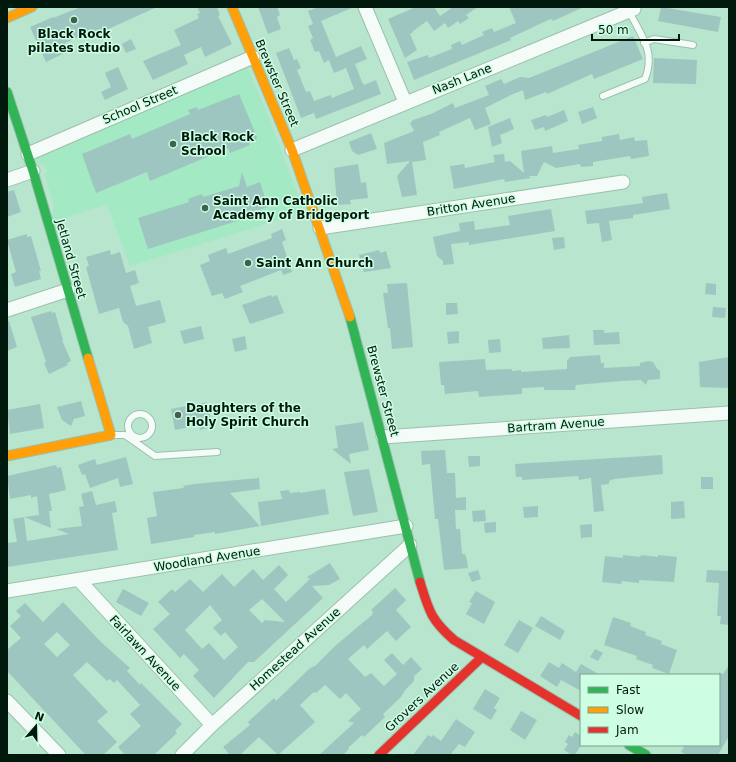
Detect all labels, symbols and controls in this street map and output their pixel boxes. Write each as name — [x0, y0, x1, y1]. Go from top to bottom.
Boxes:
marker: Black Rock pilates studio — [69, 15, 79, 25]
scale bar — [592, 16, 679, 42]
text: 50 m — [598, 23, 629, 37]
place label: Black Rock pilates studio — [28, 27, 120, 55]
street label: Brewster Street — [252, 37, 302, 129]
street label: Nash Lane — [430, 61, 494, 97]
street label: School Street — [100, 83, 180, 127]
place label: Black Rock School — [181, 130, 255, 158]
marker: Black Rock School — [168, 139, 178, 149]
street label: Britton Avenue — [426, 191, 516, 219]
place label: Saint Ann Catholic Academy of Bridgeport — [213, 194, 370, 222]
marker: Saint Ann Catholic Academy of Bridgeport — [200, 203, 210, 213]
street label: Jetland Street — [53, 217, 89, 301]
place label: Saint Ann Church — [256, 256, 373, 270]
marker: Saint Ann Church — [243, 258, 253, 268]
street label: Brewster Street — [364, 344, 402, 438]
place label: Daughters of the Holy Spirit Church — [186, 401, 309, 429]
marker: Daughters of the Holy Spirit Church — [173, 410, 183, 420]
street label: Bartram Avenue — [507, 415, 605, 435]
street label: Woodland Avenue — [153, 544, 261, 574]
street label: Homestead Avenue — [247, 605, 343, 693]
street label: Fairlawn Avenue — [106, 612, 184, 694]
street label: Grovers Avenue — [382, 659, 462, 735]
legend — [580, 674, 720, 746]
text: Fast — [616, 683, 640, 697]
text: Slow — [616, 703, 644, 717]
north arrow — [16, 706, 56, 746]
text: N — [33, 709, 46, 725]
text: Jam — [615, 723, 639, 737]

